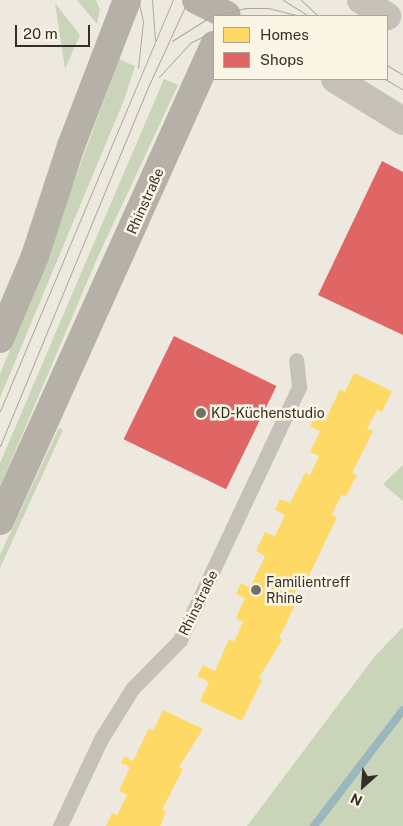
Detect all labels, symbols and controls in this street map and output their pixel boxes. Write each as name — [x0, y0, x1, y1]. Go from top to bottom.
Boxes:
scale bar — [18, 15, 92, 47]
legend — [213, 15, 388, 80]
text: 20 m — [23, 25, 58, 42]
text: Homes — [260, 26, 309, 43]
text: Shops — [260, 51, 304, 68]
street label: Rhinstraße — [123, 165, 167, 237]
place label: KD-Küchenstudio — [211, 405, 325, 421]
marker: KD-Küchenstudio — [195, 407, 207, 419]
street label: Rhinstraße — [175, 568, 221, 638]
place label: Familientreff Rhine — [266, 574, 350, 606]
marker: Familientreff Rhine — [250, 584, 262, 596]
north arrow — [338, 761, 388, 811]
text: N — [348, 790, 365, 809]

